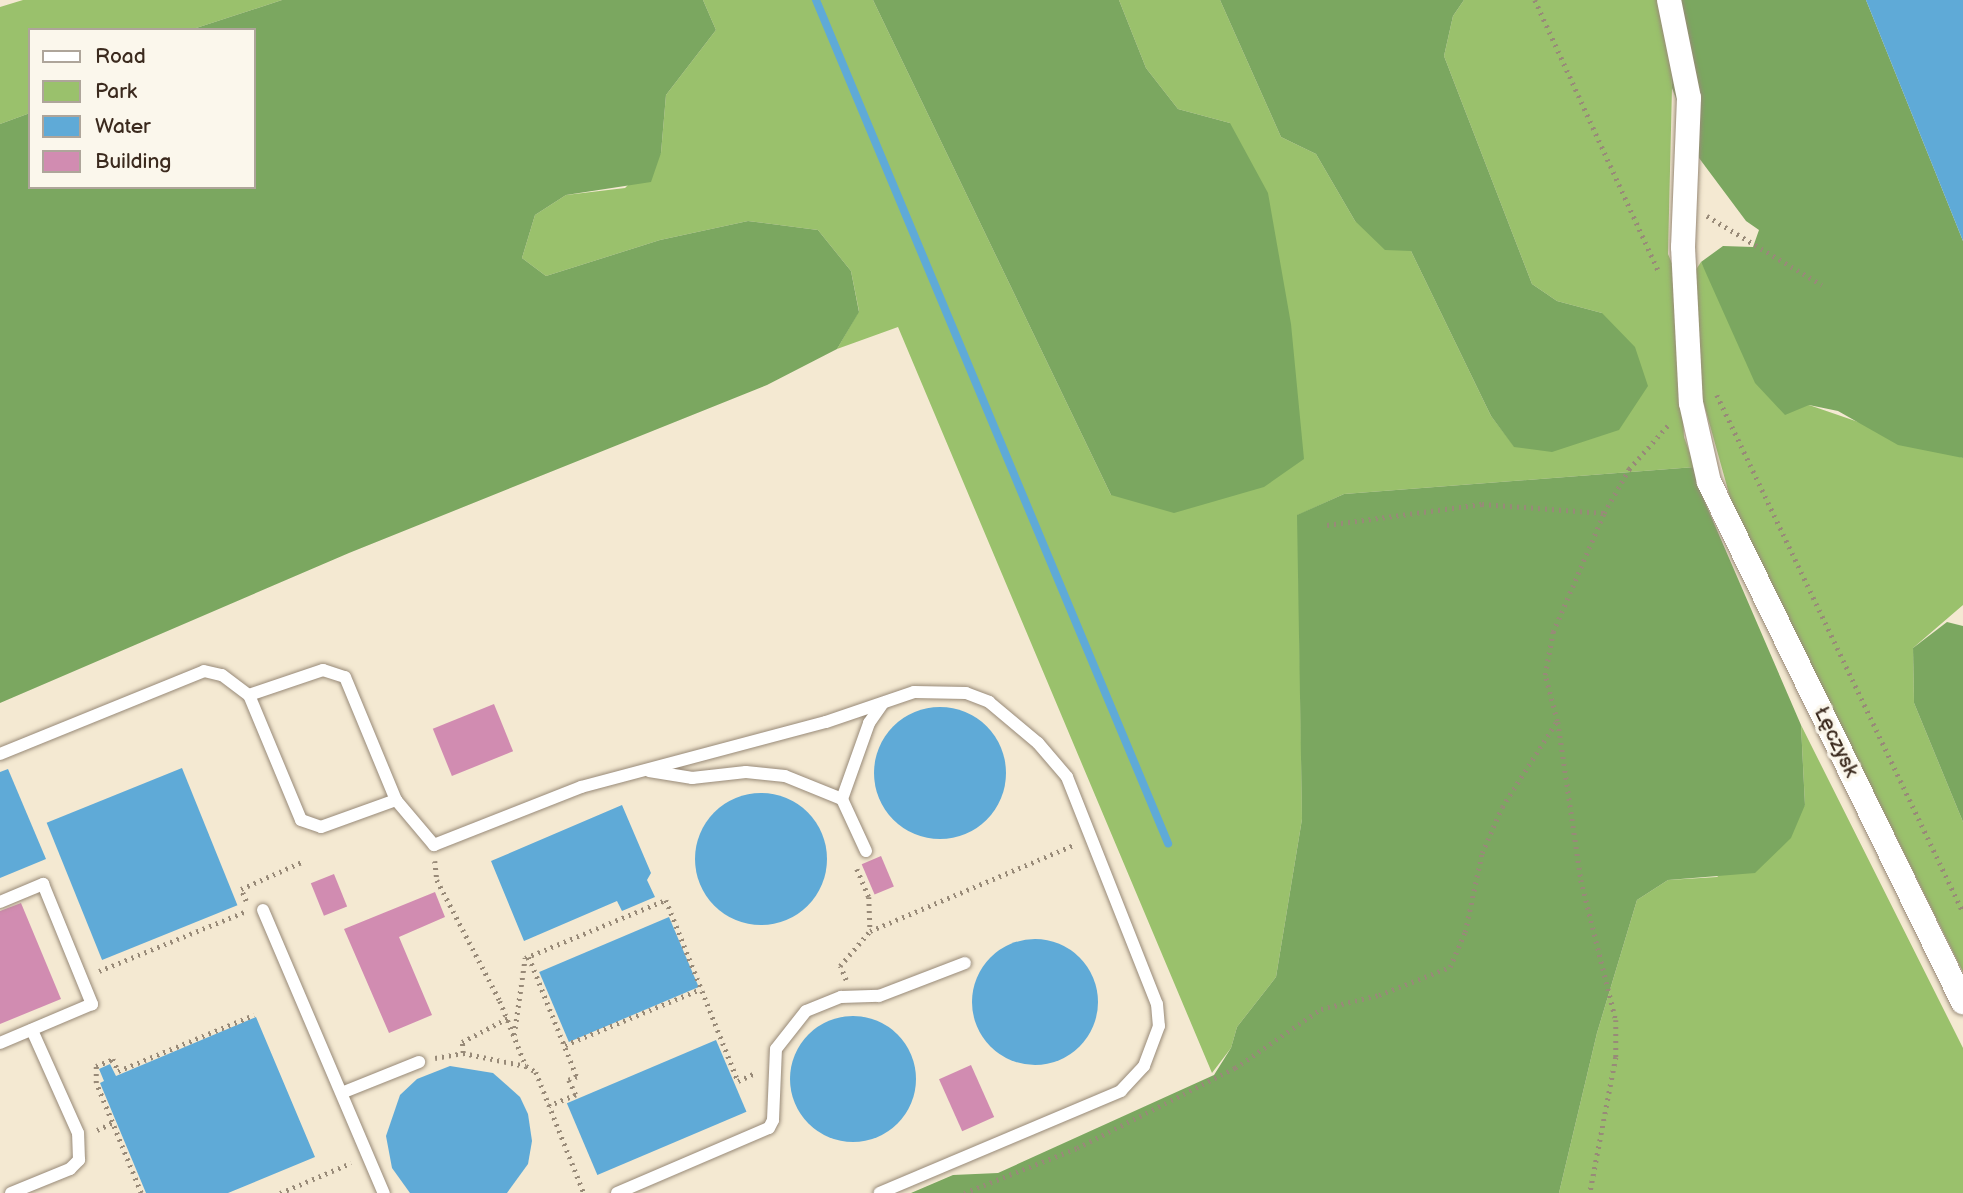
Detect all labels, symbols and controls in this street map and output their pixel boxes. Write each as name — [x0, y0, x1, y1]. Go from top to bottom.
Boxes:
legend — [28, 28, 256, 189]
text: Road — [95, 44, 146, 69]
text: Park — [95, 79, 137, 104]
text: Water — [95, 114, 151, 139]
text: Building — [95, 149, 171, 174]
street label: Łęczysk — [1808, 703, 1864, 781]

